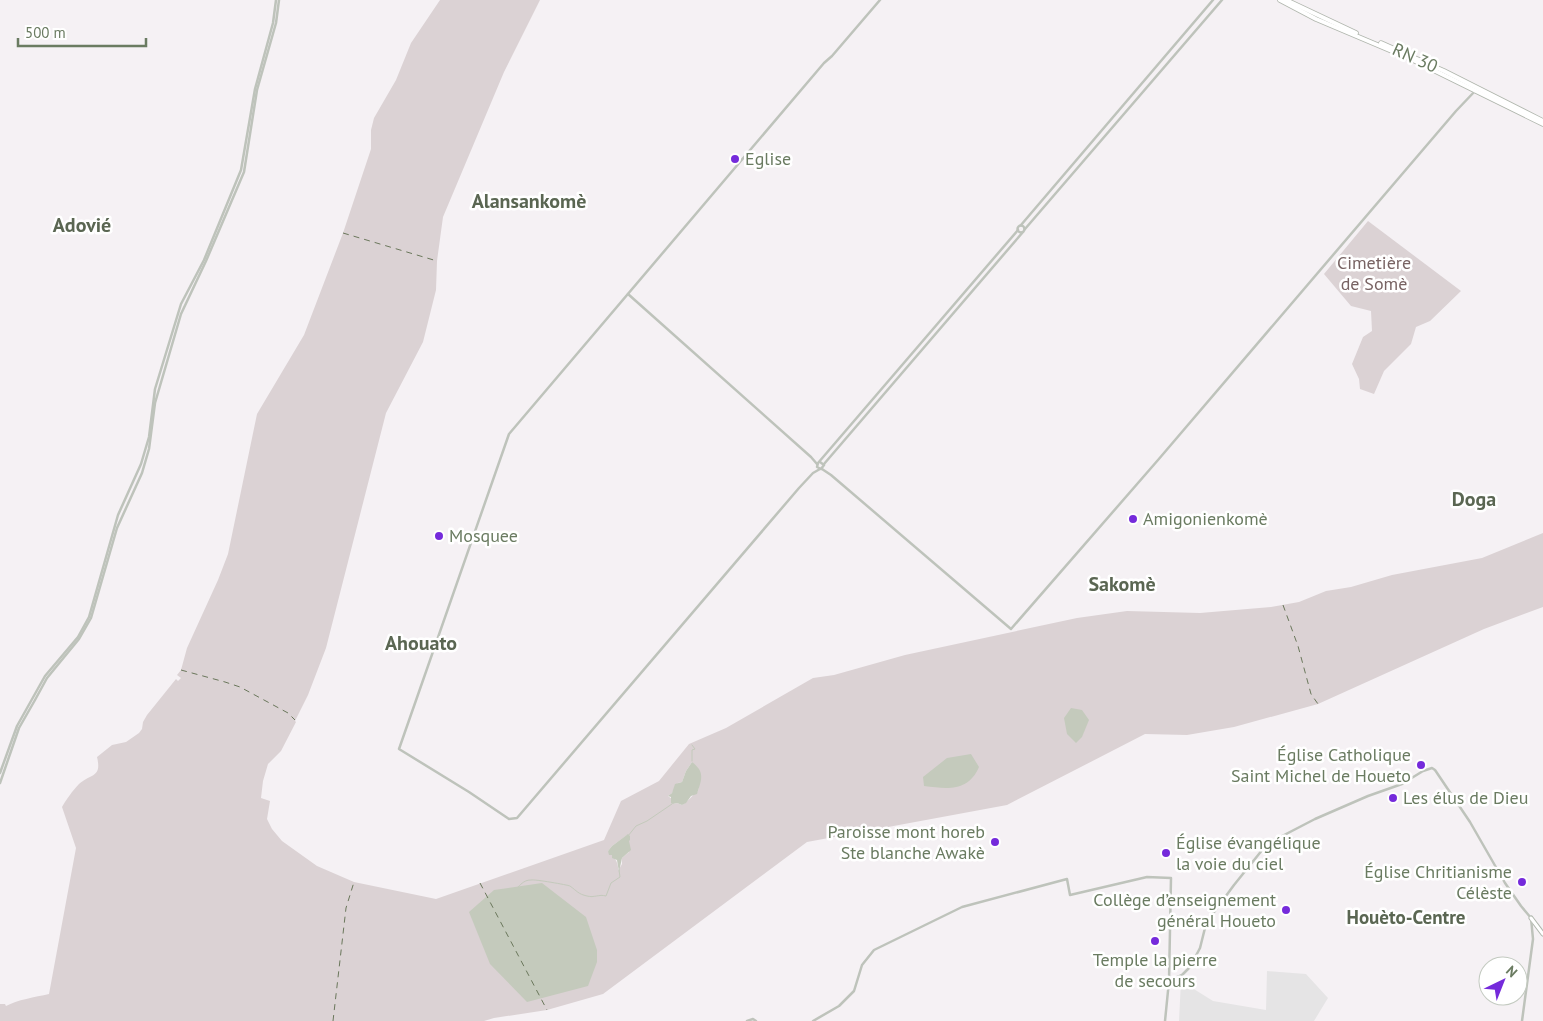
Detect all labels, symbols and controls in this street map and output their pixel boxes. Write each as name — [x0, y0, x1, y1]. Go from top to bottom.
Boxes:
scale bar — [18, 15, 145, 47]
text: 500 m — [25, 23, 66, 42]
street label: RN 30 — [1389, 37, 1442, 78]
place label: Eglise — [745, 147, 791, 170]
marker: Eglise — [729, 153, 741, 165]
district label: Alansankomè — [472, 188, 586, 214]
district label: Adovié — [53, 212, 111, 238]
park label: Cimetière de Somè — [1337, 251, 1411, 295]
district label: Doga — [1452, 486, 1496, 512]
place label: Amigonienkomè — [1143, 507, 1268, 530]
marker: Amigonienkomè — [1127, 513, 1139, 525]
place label: Mosquee — [449, 524, 518, 547]
marker: Mosquee — [433, 530, 445, 542]
district label: Sakomè — [1088, 571, 1156, 597]
district label: Ahouato — [385, 630, 457, 656]
place label: Église Catholique Saint Michel de Houeto — [1231, 743, 1411, 787]
marker: Église Catholique Saint Michel de Houeto — [1415, 759, 1427, 771]
place label: Les élus de Dieu — [1403, 786, 1528, 809]
marker: Les élus de Dieu — [1387, 792, 1399, 804]
place label: Paroisse mont horeb Ste blanche Awakè — [827, 820, 985, 864]
place label: Église évangélique la voie du ciel — [1176, 831, 1321, 875]
marker: Paroisse mont horeb Ste blanche Awakè — [989, 836, 1001, 848]
marker: Église évangélique la voie du ciel — [1160, 847, 1172, 859]
place label: Église Chritianisme Célèste — [1364, 860, 1512, 904]
marker: Église Chritianisme Célèste — [1516, 876, 1528, 888]
place label: Collège d’enseignement général Houeto — [1093, 888, 1276, 932]
marker: Collège d’enseignement général Houeto — [1280, 904, 1292, 916]
district label: Houèto-Centre — [1347, 905, 1465, 929]
marker: Temple la pierre de secours — [1149, 935, 1161, 947]
place label: Temple la pierre de secours — [1093, 948, 1217, 992]
north arrow — [1478, 956, 1528, 1006]
text: N — [1502, 962, 1521, 981]

